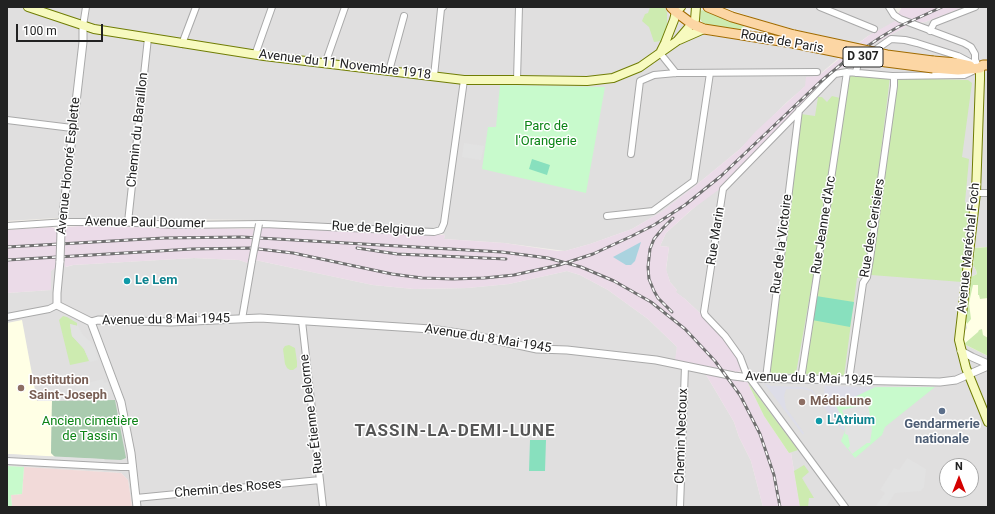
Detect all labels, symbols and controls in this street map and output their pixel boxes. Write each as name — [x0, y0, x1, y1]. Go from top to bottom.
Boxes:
scale bar — [18, 16, 105, 42]
text: 100 m — [23, 24, 57, 38]
street label: Route de Paris — [739, 27, 825, 57]
street label: Avenue du 11 Novembre 1918 — [258, 47, 432, 83]
road number: D 307 — [843, 47, 883, 67]
street label: Chemin du Baraillon — [124, 72, 152, 188]
street label: Avenue Honoré Esplette — [54, 96, 84, 236]
park label: Parc de l'Orangerie — [515, 119, 577, 150]
street label: Rue Jeanne d'Arc — [809, 175, 839, 275]
street label: Rue des Cerisiers — [857, 177, 889, 279]
street label: Avenue Maréchal Foch — [954, 182, 984, 314]
street label: Rue de la Victoire — [768, 193, 796, 295]
street label: Rue Marin — [704, 206, 728, 266]
street label: Avenue Paul Doumer — [85, 214, 205, 232]
street label: Rue de Belgique — [331, 219, 425, 239]
place label: Le Lem — [135, 273, 178, 289]
marker: Le Lem — [122, 276, 132, 286]
street label: Avenue du 8 Mai 1945 — [102, 311, 230, 329]
street label: Avenue du 8 Mai 1945 — [424, 321, 552, 357]
street label: Rue Étienne Delorme — [297, 353, 327, 475]
street label: Avenue du 8 Mai 1945 — [745, 369, 873, 389]
place label: Institution Saint-Joseph — [29, 373, 107, 404]
marker: Institution Saint-Joseph — [16, 383, 26, 393]
street label: Chemin Nectoux — [673, 388, 691, 484]
place label: Médialune — [810, 394, 871, 410]
marker: Médialune — [797, 397, 807, 407]
marker: Gendarmerie nationale — [937, 406, 947, 416]
place label: L'Atrium — [827, 413, 875, 429]
park label: Ancien cimetière de Tassin — [42, 414, 138, 445]
marker: L'Atrium — [814, 416, 824, 426]
place label: Gendarmerie nationale — [904, 417, 980, 448]
district label: TASSIN-LA-DEMI-LUNE — [355, 422, 555, 442]
north arrow — [939, 458, 979, 498]
text: N — [955, 460, 963, 473]
street label: Chemin des Roses — [174, 477, 282, 501]

